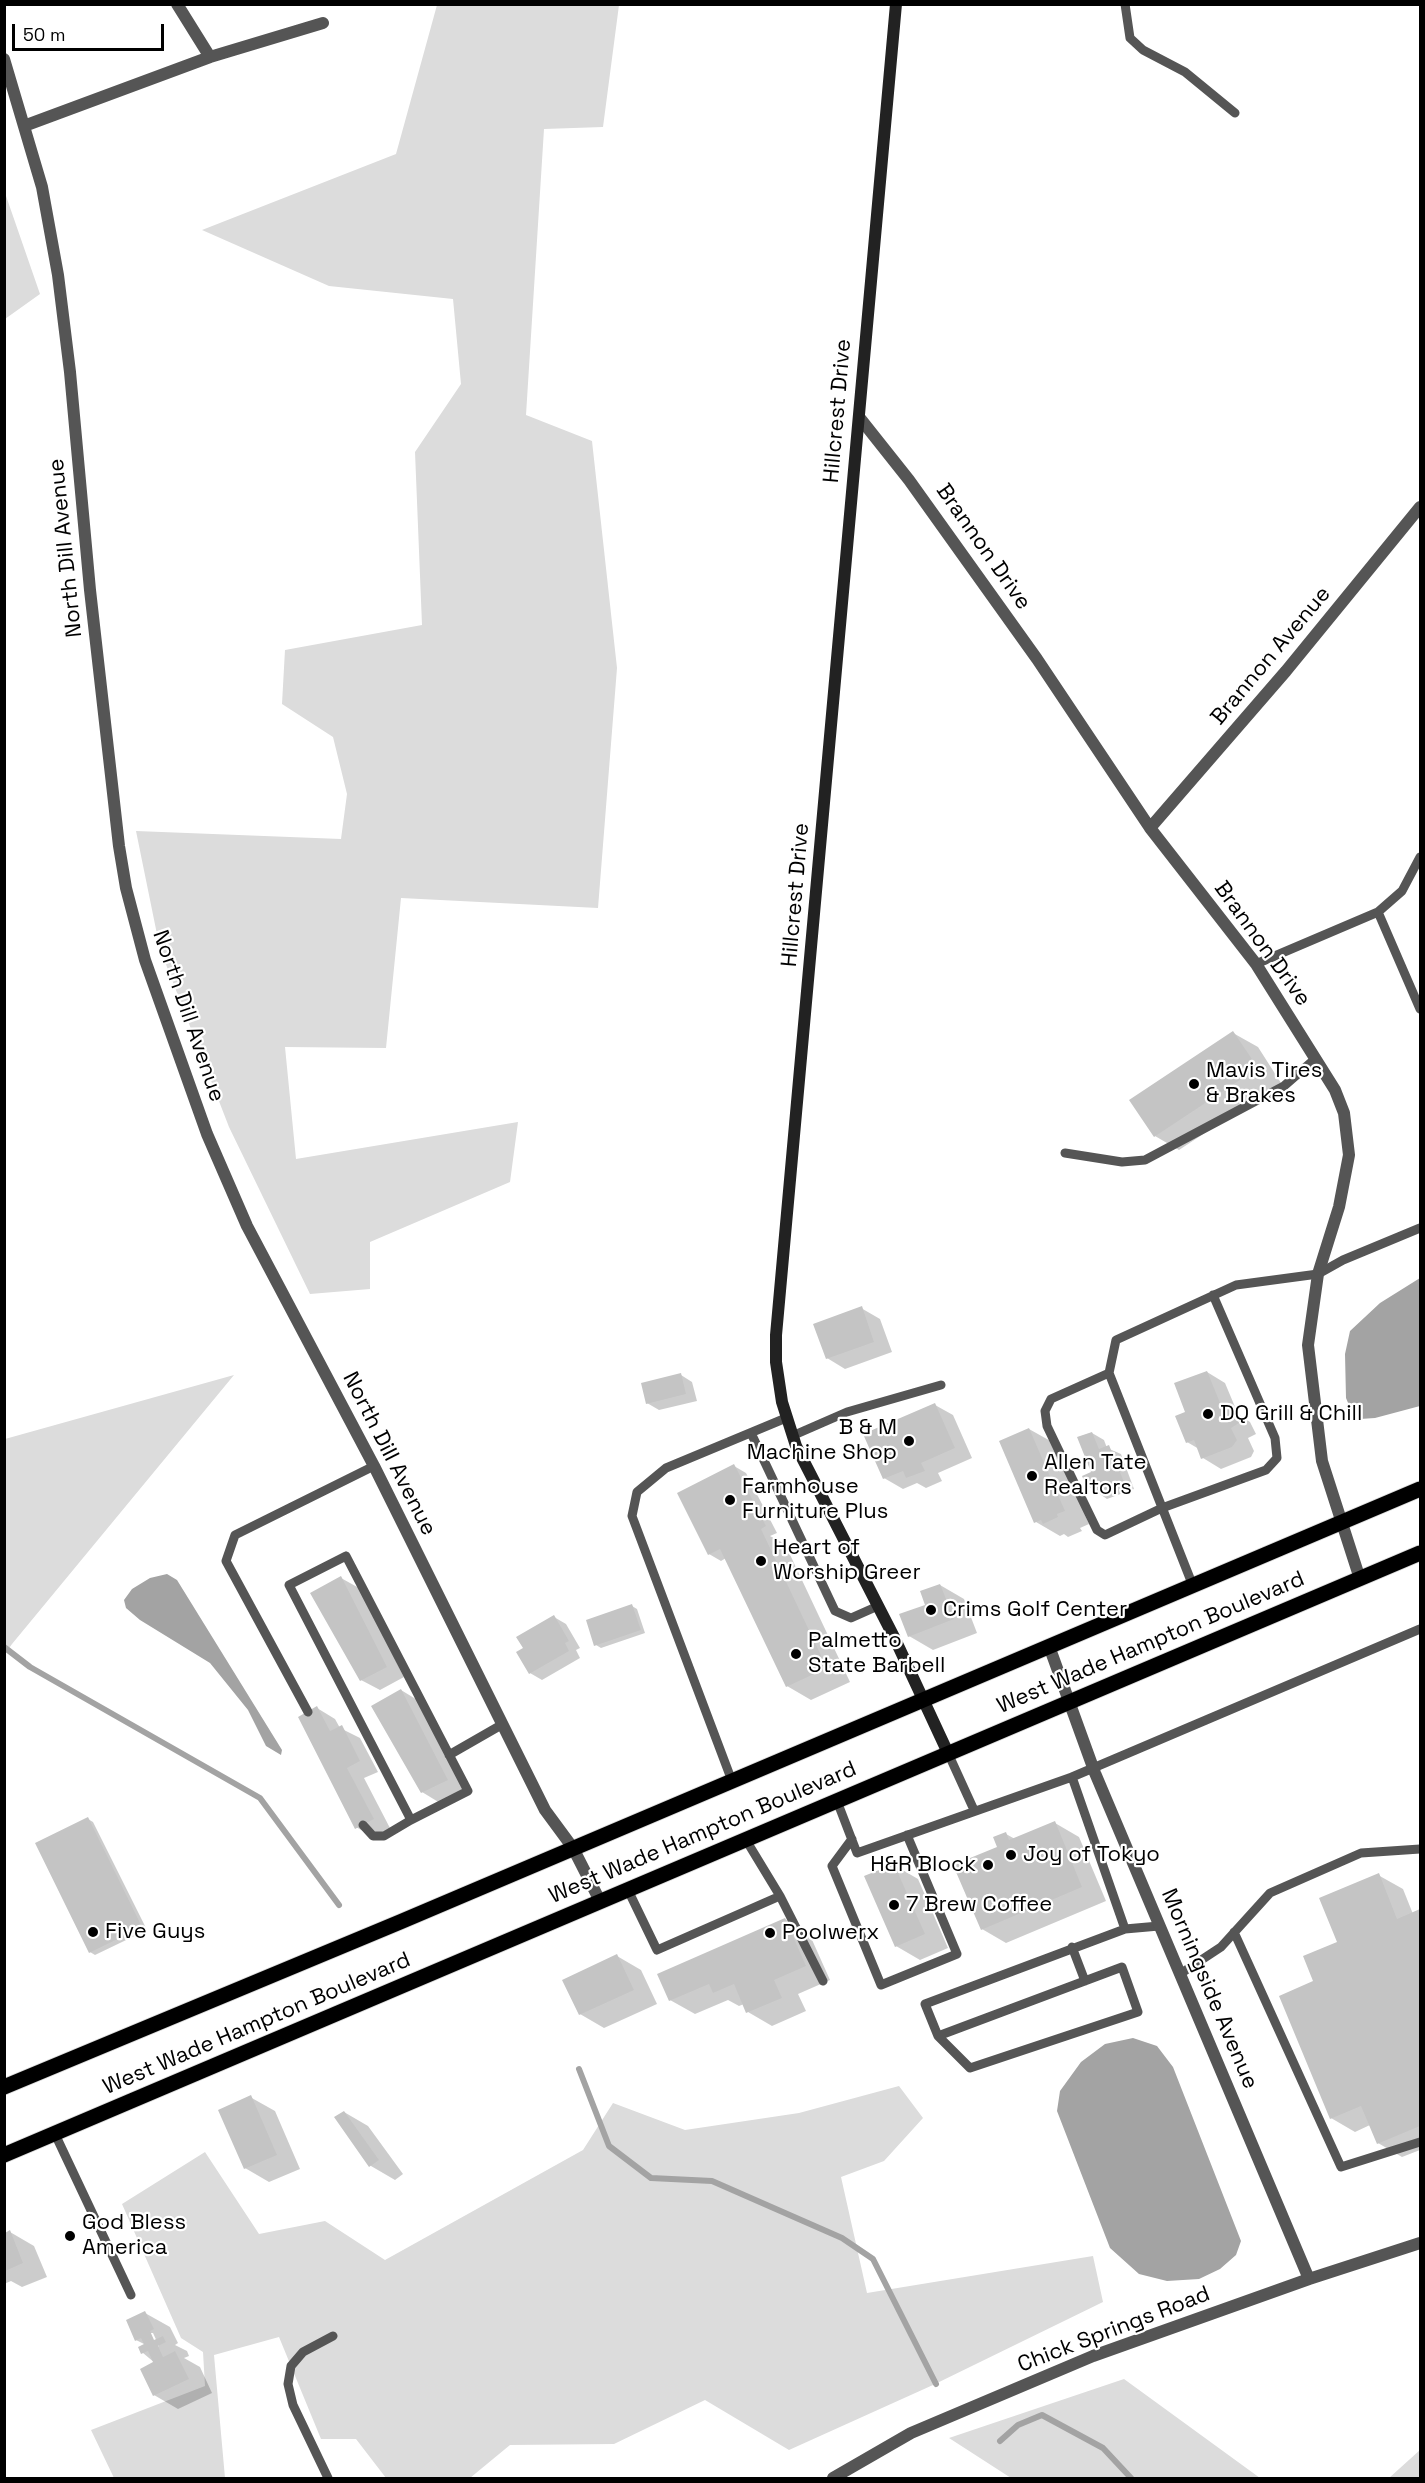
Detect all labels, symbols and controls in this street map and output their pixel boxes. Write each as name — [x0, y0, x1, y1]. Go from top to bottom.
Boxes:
scale bar — [15, 12, 166, 50]
text: 50 m — [23, 23, 65, 46]
street label: Hillcrest Drive — [819, 338, 857, 484]
street label: North Dill Avenue — [43, 457, 89, 639]
street label: Brannon Drive — [930, 479, 1036, 615]
street label: Brannon Avenue — [1205, 581, 1337, 731]
street label: Hillcrest Drive — [777, 822, 815, 968]
street label: Brannon Drive — [1208, 877, 1316, 1011]
street label: North Dill Avenue — [146, 927, 230, 1105]
place label: Mavis Tires & Brakes — [1206, 1058, 1322, 1110]
marker: Mavis Tires & Brakes — [1187, 1077, 1201, 1091]
street label: North Dill Avenue — [336, 1368, 442, 1540]
place label: DQ Grill & Chill — [1220, 1401, 1362, 1427]
marker: DQ Grill & Chill — [1201, 1407, 1215, 1421]
place label: B & M Machine Shop — [747, 1415, 897, 1466]
marker: B & M Machine Shop — [902, 1434, 916, 1448]
place label: Allen Tate Realtors — [1044, 1450, 1147, 1502]
marker: Allen Tate Realtors — [1025, 1469, 1039, 1483]
place label: Farmhouse Furniture Plus — [742, 1474, 888, 1526]
marker: Farmhouse Furniture Plus — [723, 1493, 737, 1507]
place label: Heart of Worship Greer — [773, 1535, 921, 1586]
marker: Heart of Worship Greer — [754, 1554, 768, 1568]
street label: West Wade Hampton Boulevard — [993, 1566, 1309, 1720]
place label: Crims Golf Center — [943, 1597, 1127, 1623]
marker: Crims Golf Center — [924, 1603, 938, 1617]
place label: Palmetto State Barbell — [808, 1628, 945, 1680]
marker: Palmetto State Barbell — [789, 1647, 803, 1661]
street label: West Wade Hampton Boulevard — [545, 1756, 861, 1910]
place label: Joy of Tokyo — [1023, 1842, 1160, 1868]
marker: Joy of Tokyo — [1004, 1848, 1018, 1862]
place label: H&R Block — [870, 1852, 976, 1878]
marker: H&R Block — [981, 1858, 995, 1872]
street label: Morningside Avenue — [1155, 1885, 1263, 2093]
place label: 7 Brew Coffee — [906, 1892, 1052, 1918]
marker: 7 Brew Coffee — [887, 1898, 901, 1912]
place label: Five Guys — [105, 1919, 205, 1945]
place label: Poolwerx — [782, 1920, 879, 1946]
marker: Five Guys — [86, 1925, 100, 1939]
marker: Poolwerx — [763, 1926, 777, 1940]
street label: West Wade Hampton Boulevard — [99, 1947, 415, 2101]
place label: God Bless America — [82, 2210, 186, 2262]
marker: God Bless America — [63, 2229, 77, 2243]
street label: Chick Springs Road — [1014, 2281, 1214, 2379]

